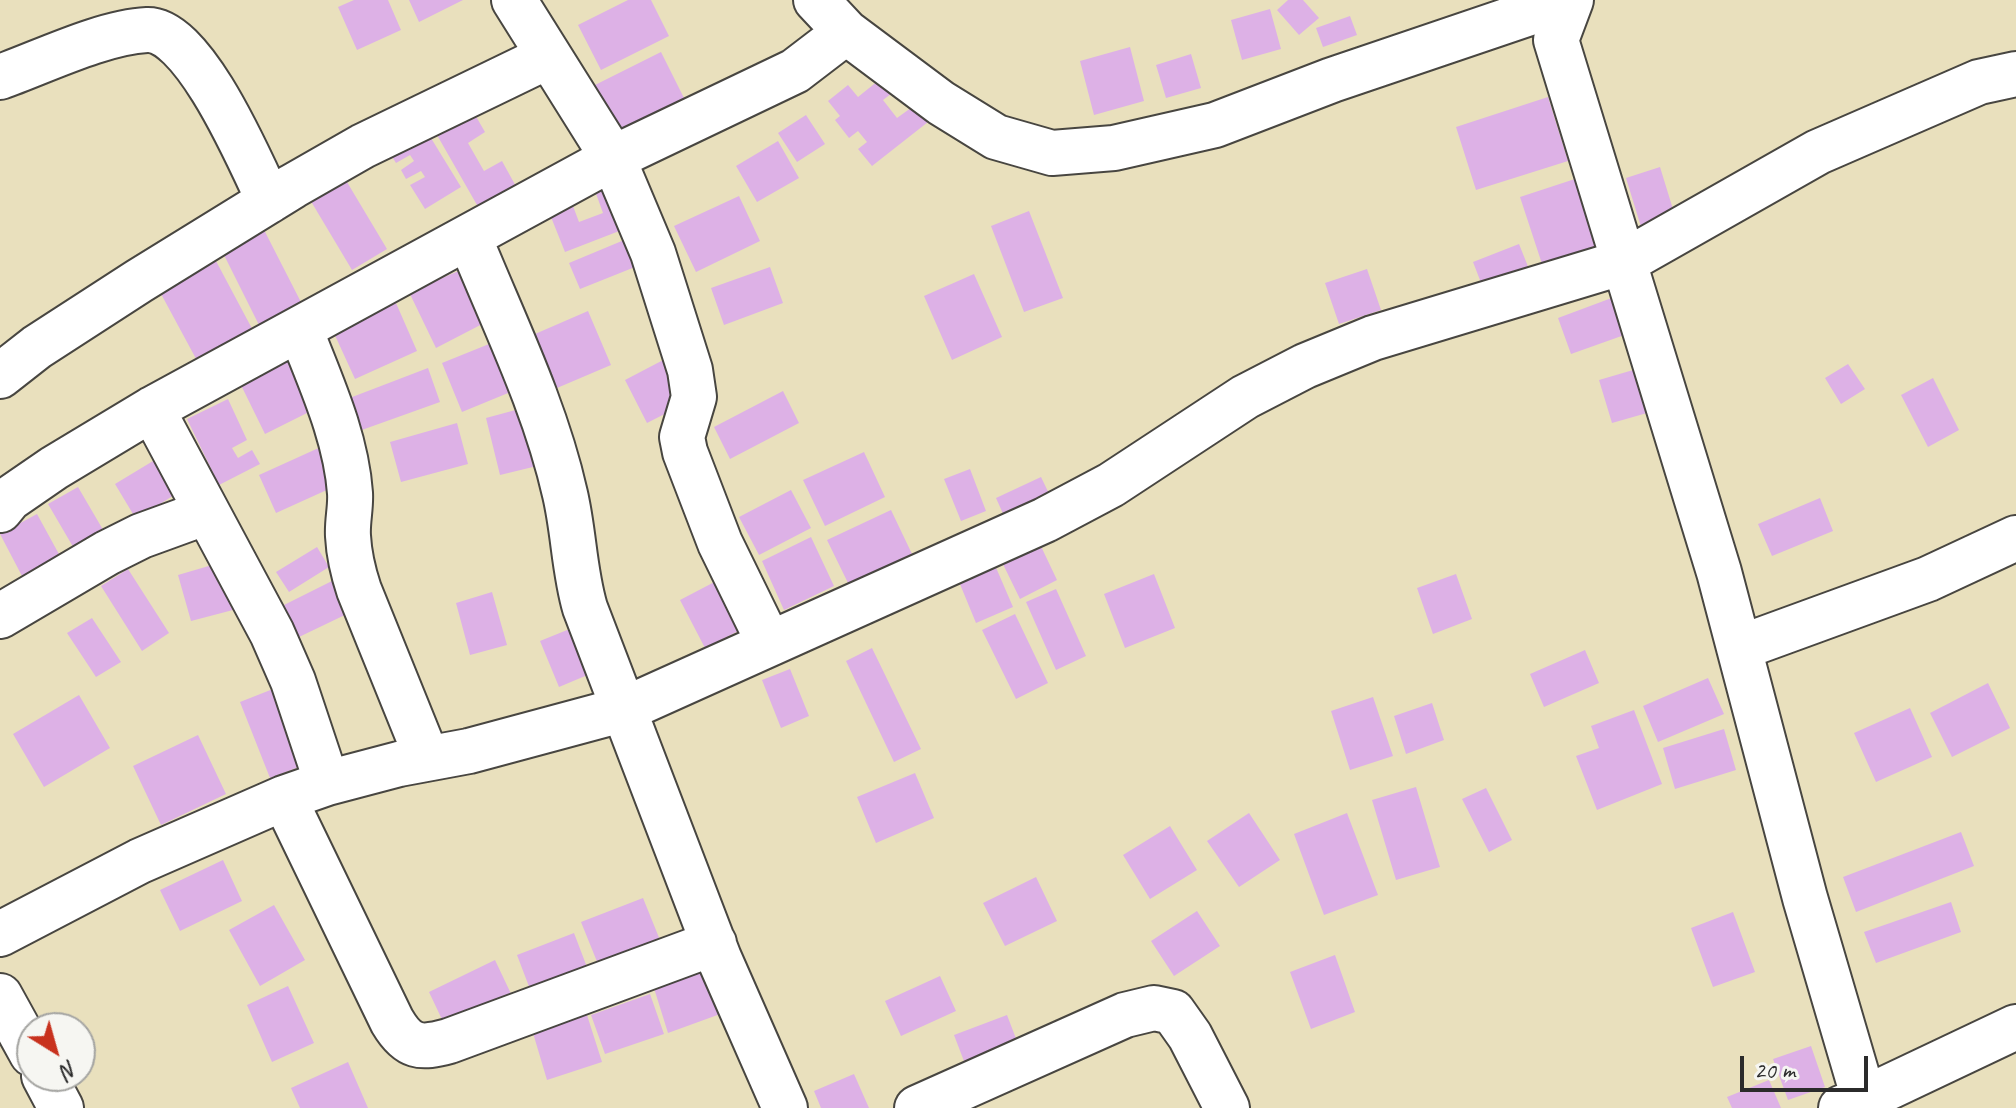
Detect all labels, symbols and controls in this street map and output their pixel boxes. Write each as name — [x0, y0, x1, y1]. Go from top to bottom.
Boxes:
north arrow — [16, 1012, 96, 1092]
scale bar — [1744, 1040, 1872, 1090]
text: N — [55, 1054, 83, 1085]
text: 20 m — [1754, 1055, 1795, 1085]

